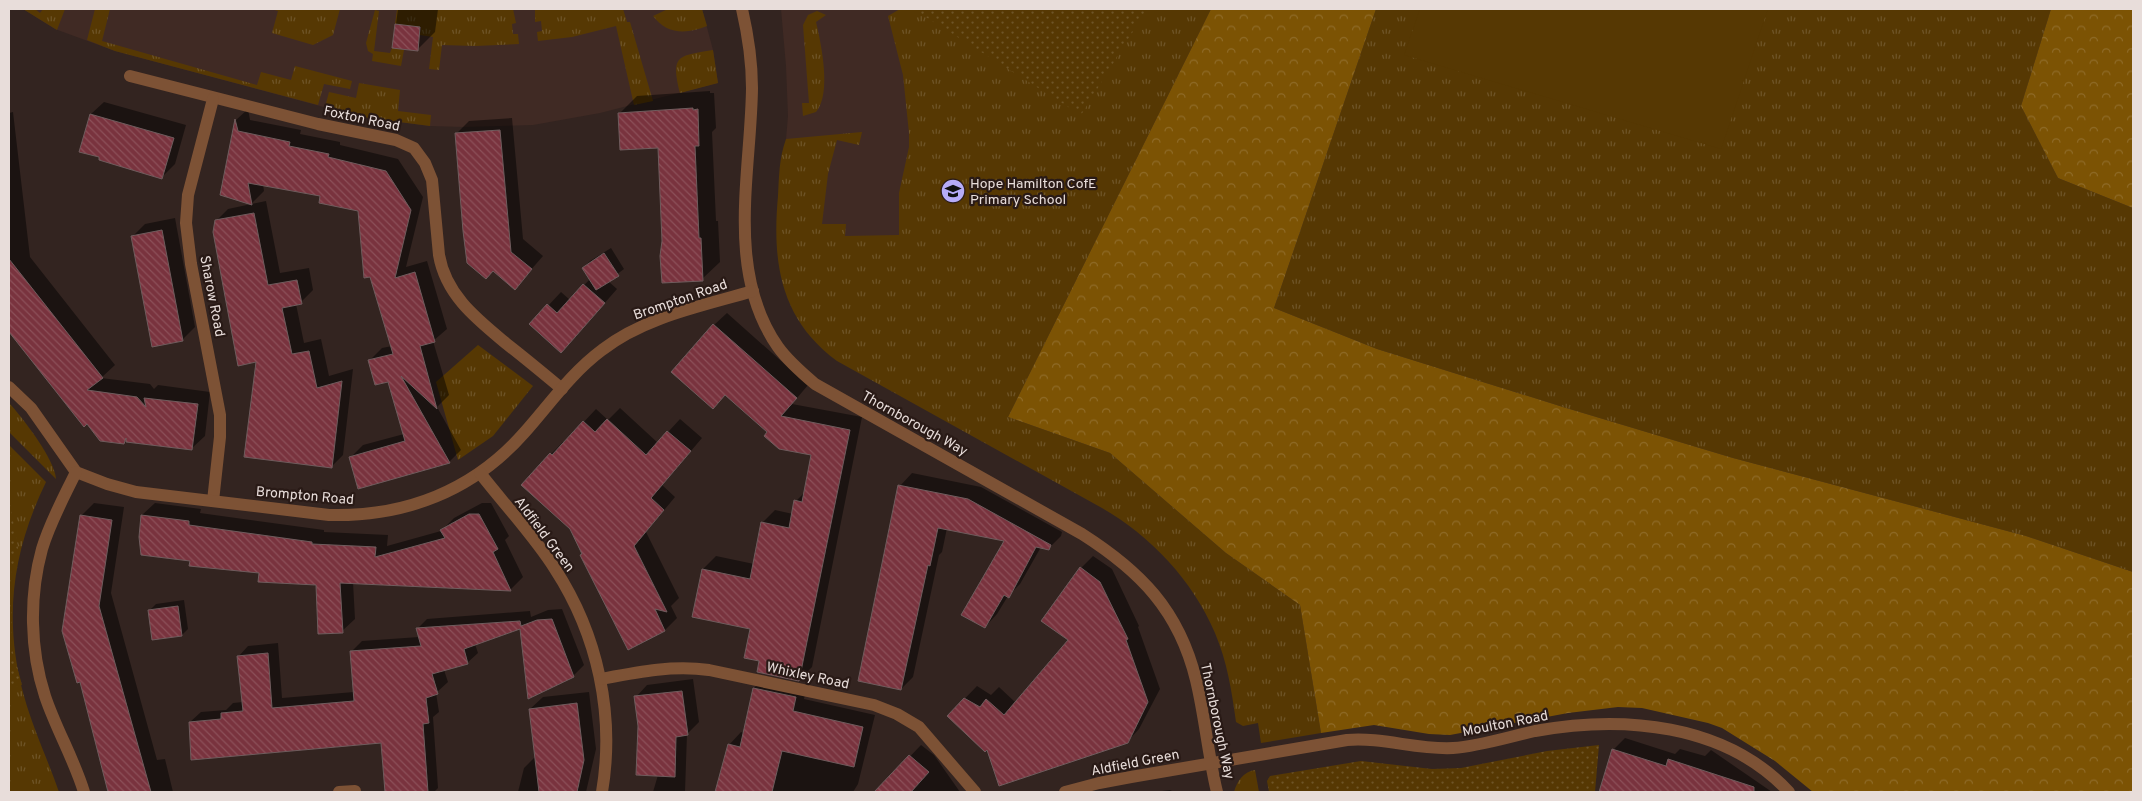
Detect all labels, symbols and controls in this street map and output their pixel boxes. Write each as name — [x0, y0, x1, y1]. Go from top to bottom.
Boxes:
street label: Foxton Road — [322, 103, 402, 136]
place label: Hope Hamilton CofE Primary School — [970, 176, 1096, 209]
school or university icon: Hope Hamilton CofE Primary School — [940, 178, 966, 204]
street label: Sharow Road — [195, 254, 228, 338]
street label: Brompton Road — [631, 276, 730, 324]
street label: Thornborough Way — [858, 388, 970, 461]
street label: Brompton Road — [255, 484, 355, 509]
street label: Aldfield Green — [510, 494, 578, 576]
street label: Whixley Road — [765, 659, 851, 694]
street label: Thornborough Way — [1196, 661, 1237, 781]
street label: Moulton Road — [1461, 708, 1550, 741]
street label: Aldfield Green — [1090, 747, 1181, 780]

